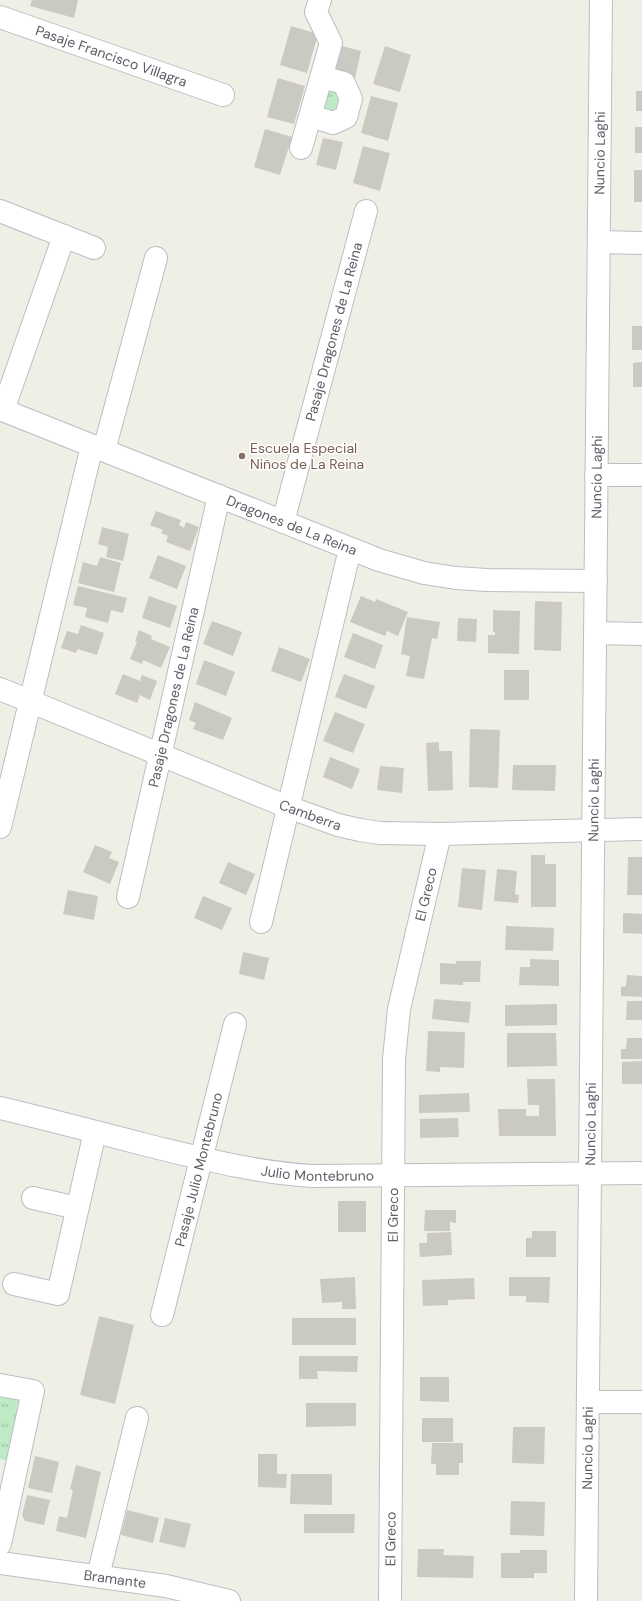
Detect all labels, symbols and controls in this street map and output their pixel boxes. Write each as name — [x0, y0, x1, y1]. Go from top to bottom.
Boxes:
street label: Pasaje Francisco Villagra — [33, 21, 190, 91]
street label: Nuncio Laghi — [590, 111, 609, 195]
street label: Pasaje Dragones de La Reina — [301, 240, 366, 423]
street label: Nuncio Laghi — [587, 435, 606, 519]
place label: Escuela Especial Niños de La Reina — [250, 439, 364, 473]
marker: Escuela Especial Niños de La Reina — [237, 451, 247, 461]
street label: Dragones de La Reina — [224, 491, 360, 559]
street label: Pasaje Dragones de La Reina — [144, 605, 203, 789]
street label: Nuncio Laghi — [584, 758, 603, 842]
street label: Camberra — [277, 795, 344, 835]
street label: El Greco — [411, 866, 441, 923]
street label: Nuncio Laghi — [581, 1082, 600, 1166]
street label: Pasaje Julio Montebruno — [170, 1090, 227, 1249]
street label: Julio Montebruno — [260, 1161, 374, 1185]
street label: El Greco — [384, 1188, 402, 1242]
street label: Nuncio Laghi — [578, 1406, 597, 1490]
street label: El Greco — [381, 1512, 400, 1566]
street label: Bramante — [83, 1566, 147, 1592]

